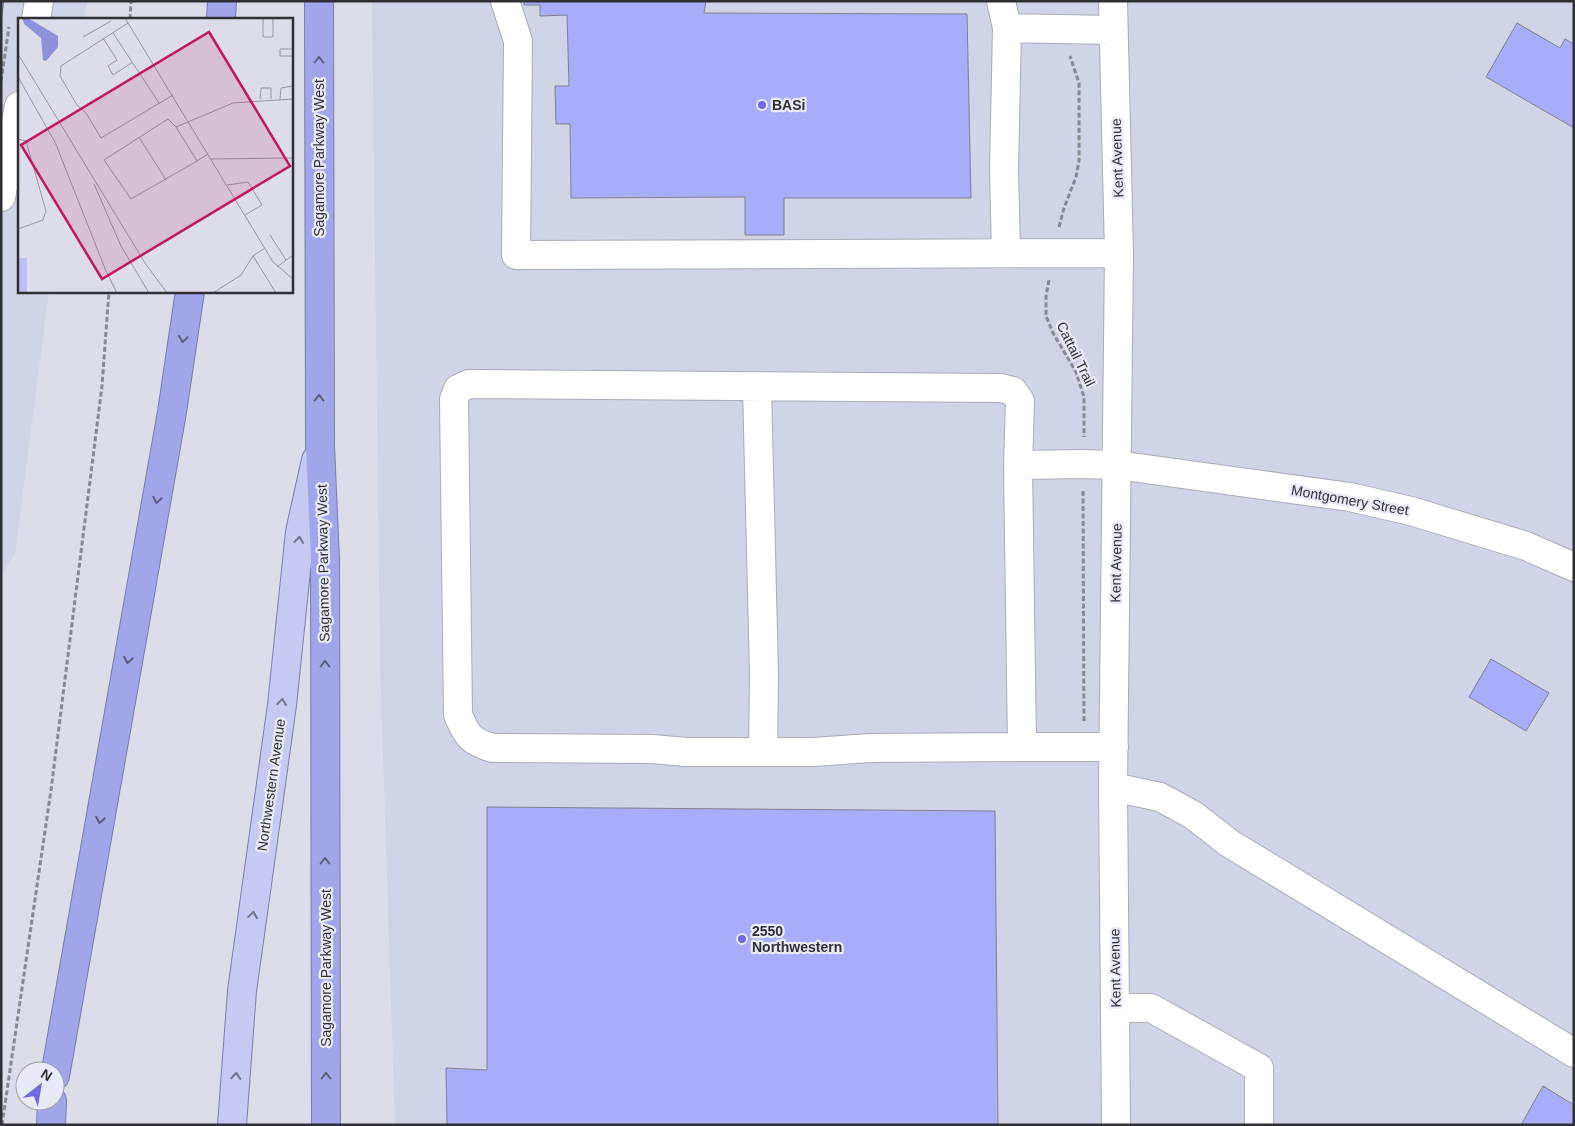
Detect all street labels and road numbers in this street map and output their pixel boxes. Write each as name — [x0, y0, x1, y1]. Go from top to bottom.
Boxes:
street label: Sagamore Parkway West — [311, 79, 327, 237]
street label: Kent Avenue — [1108, 118, 1126, 198]
street label: Cattail Trail — [1053, 319, 1099, 389]
street label: Montgomery Street — [1290, 482, 1410, 518]
street label: Sagamore Parkway West — [314, 484, 332, 642]
street label: Kent Avenue — [1107, 523, 1125, 603]
street label: Northwestern Avenue — [254, 718, 288, 852]
street label: Sagamore Parkway West — [318, 889, 334, 1047]
street label: Kent Avenue — [1106, 928, 1124, 1008]

